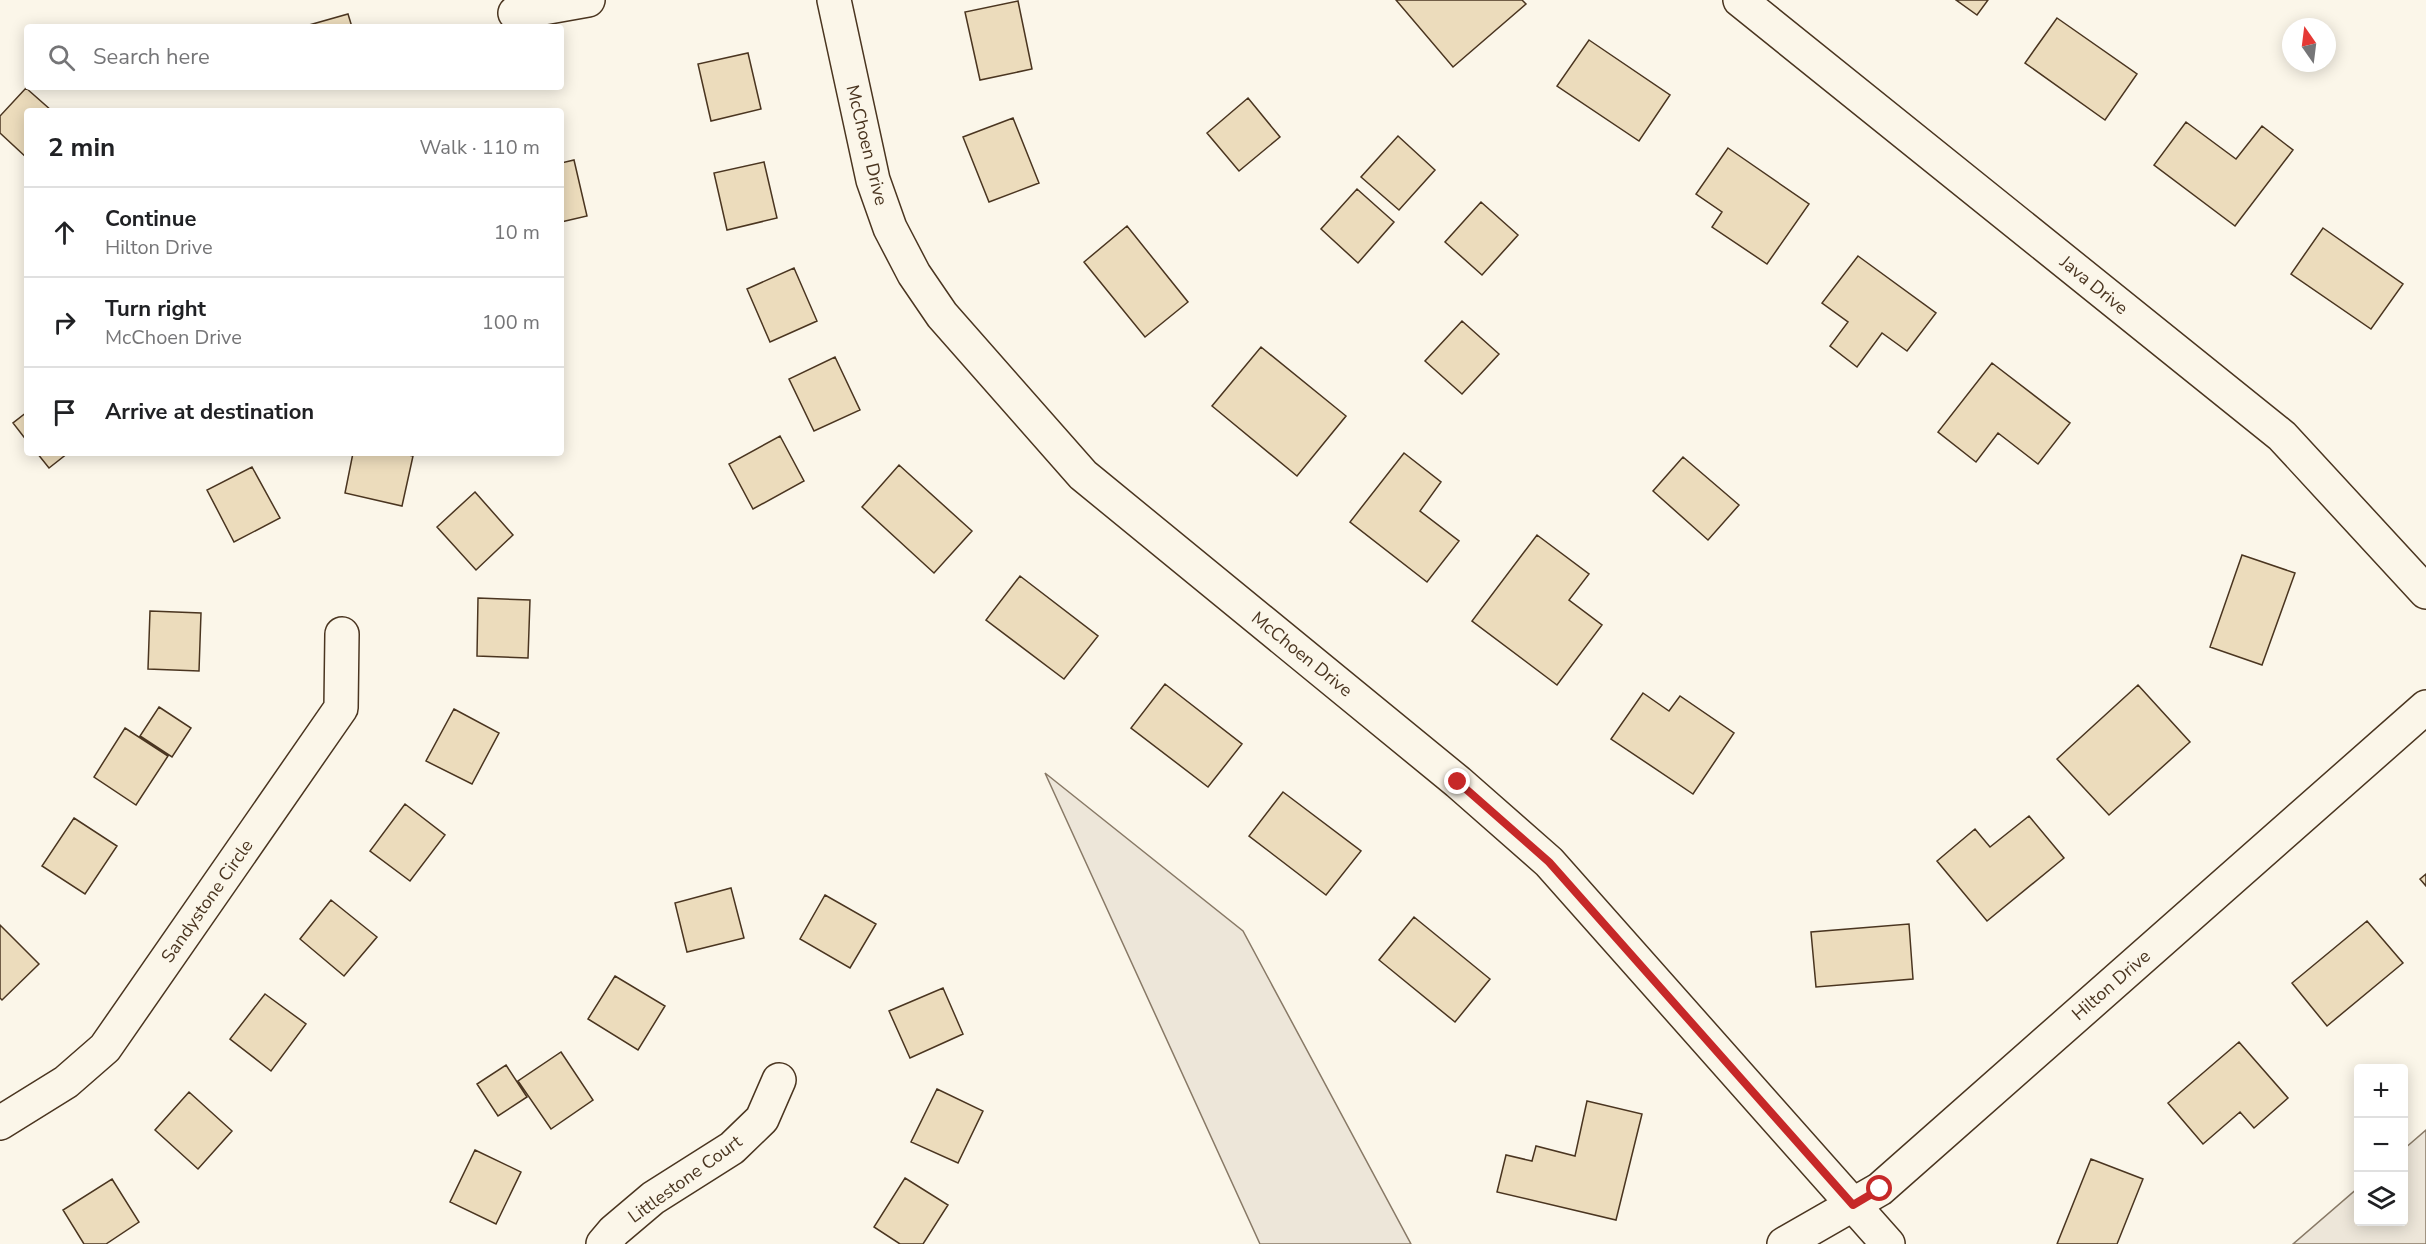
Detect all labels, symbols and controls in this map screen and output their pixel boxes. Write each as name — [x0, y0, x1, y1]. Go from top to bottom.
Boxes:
north arrow — [2282, 18, 2336, 72]
search box — [24, 24, 564, 90]
icon: search — [45, 41, 78, 74]
text: Search here — [93, 42, 210, 72]
street label: McChoen Drive — [840, 82, 894, 208]
text: 2 min — [48, 130, 115, 165]
text: Walk · 110 m — [420, 134, 540, 161]
text: Continue — [105, 204, 196, 234]
icon: ahead — [48, 216, 81, 249]
text: 10 m — [494, 219, 540, 246]
text: Hilton Drive — [105, 234, 213, 261]
street label: Java Drive — [2054, 249, 2133, 320]
text: Turn right — [105, 294, 206, 324]
icon: right — [48, 306, 81, 339]
text: 100 m — [482, 309, 540, 336]
text: McChoen Drive — [105, 324, 242, 351]
icon: arrive — [48, 396, 81, 429]
text: Arrive at destination — [105, 397, 314, 427]
street label: McChoen Drive — [1247, 606, 1357, 702]
route end — [1444, 768, 1470, 794]
street label: Sandystone Circle — [155, 835, 259, 967]
street label: Hilton Drive — [2067, 944, 2155, 1026]
map controls — [2354, 1064, 2408, 1226]
button: + — [2354, 1064, 2408, 1118]
button: − — [2354, 1118, 2408, 1172]
street label: Littlestone Court — [623, 1129, 747, 1228]
button: layers — [2354, 1172, 2408, 1226]
route start — [1866, 1175, 1892, 1201]

